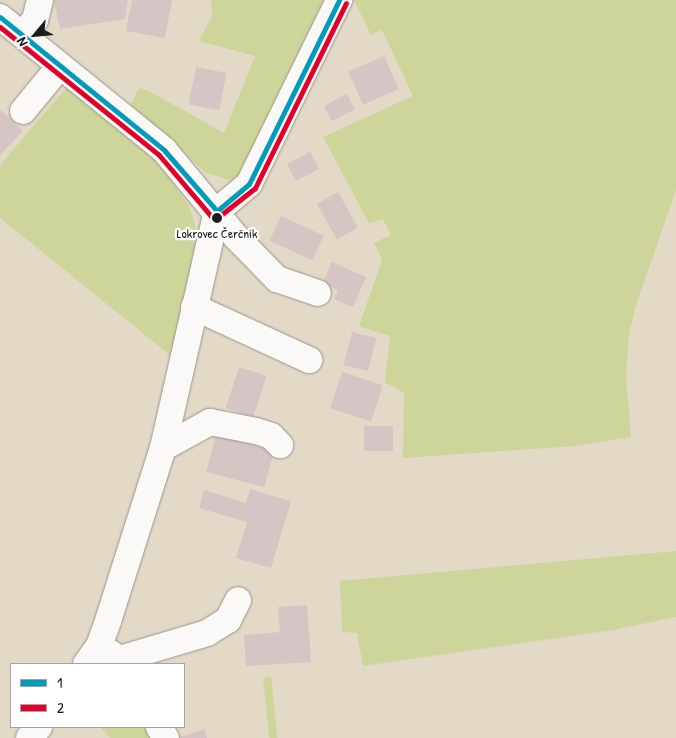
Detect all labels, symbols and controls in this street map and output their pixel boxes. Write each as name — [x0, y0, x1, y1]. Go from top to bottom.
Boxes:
north arrow — [10, 10, 60, 60]
text: N — [11, 35, 31, 50]
marker: Lokrovec Čerčnik — [212, 213, 222, 223]
place label: Lokrovec Čerčnik — [177, 225, 257, 241]
legend — [10, 663, 185, 728]
text: 1 — [57, 672, 62, 693]
text: 2 — [57, 697, 64, 718]

